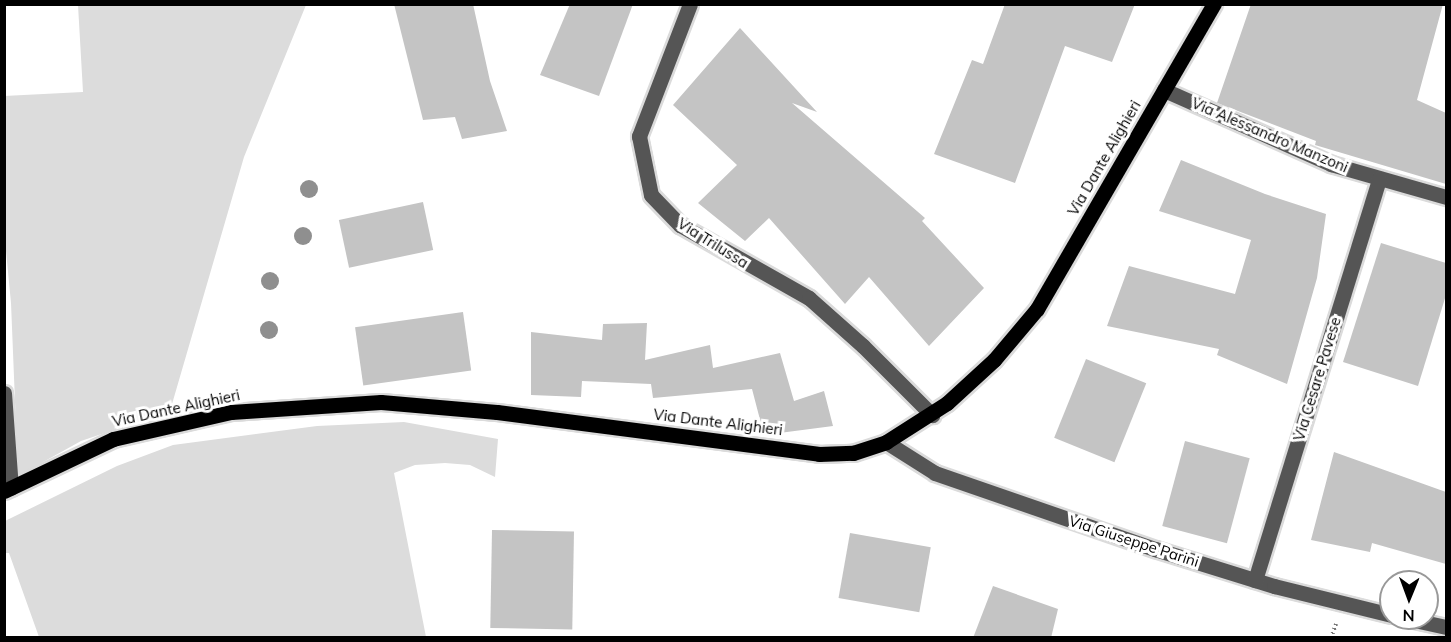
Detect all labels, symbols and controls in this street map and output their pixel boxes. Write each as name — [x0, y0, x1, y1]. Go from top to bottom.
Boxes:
street label: Via Alessandro Manzoni — [1189, 94, 1351, 176]
street label: Via Dante Alighieri — [1064, 97, 1144, 219]
street label: Via Trilussa — [674, 214, 752, 272]
street label: Via Cesare Pavese — [1290, 315, 1344, 443]
street label: Via Dante Alighieri — [111, 386, 241, 430]
street label: Via Dante Alighieri — [652, 405, 784, 439]
street label: Via Giuseppe Parini — [1067, 511, 1201, 571]
north arrow — [1379, 570, 1439, 630]
text: N — [1403, 606, 1415, 626]

